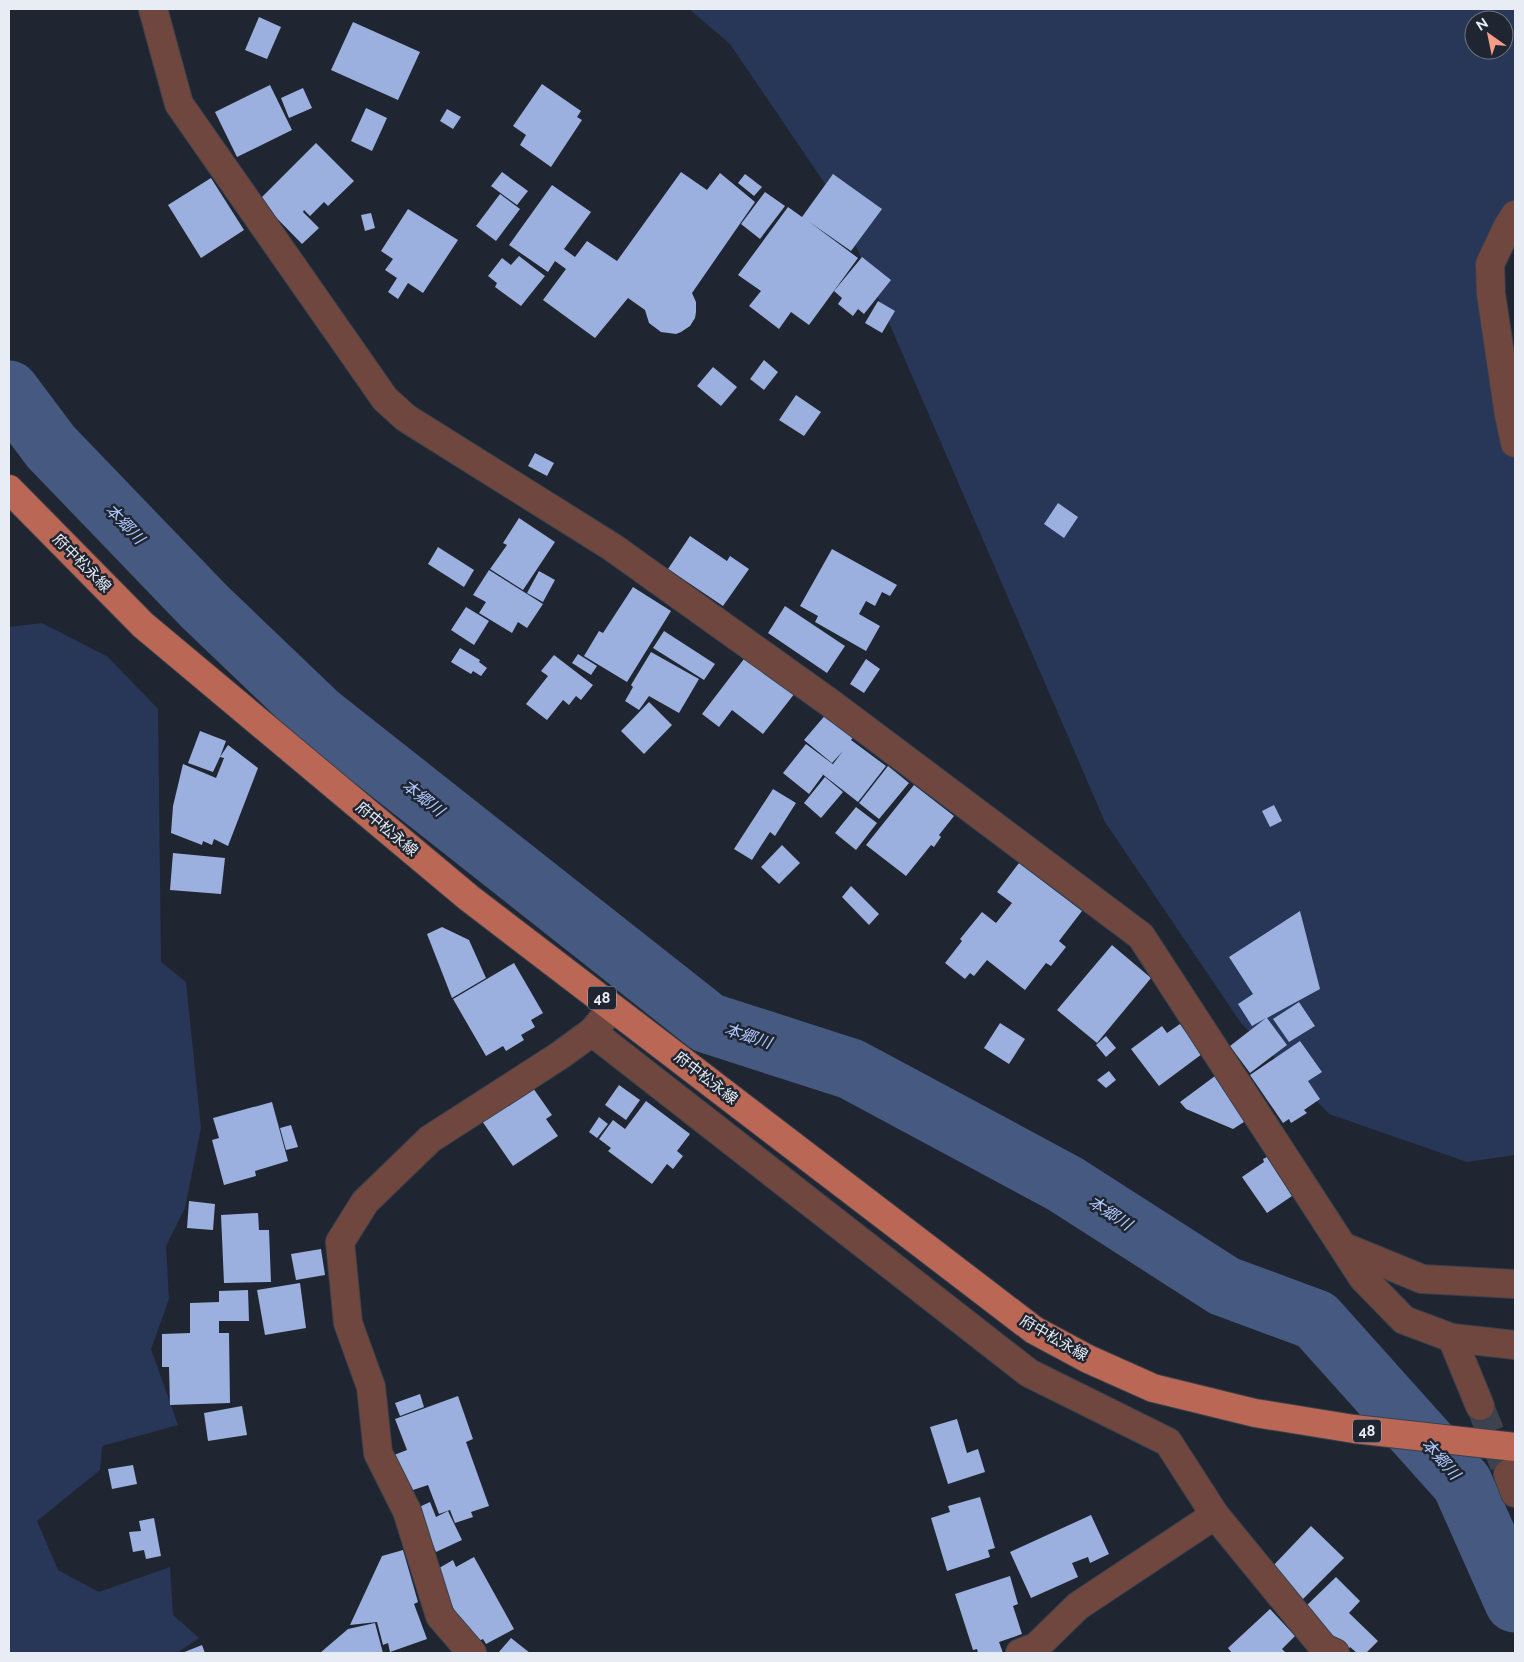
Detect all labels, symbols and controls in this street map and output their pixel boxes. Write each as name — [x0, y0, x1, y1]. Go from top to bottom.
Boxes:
north arrow — [1464, 10, 1514, 60]
text: N — [1473, 14, 1491, 34]
water label: 本郷川 — [101, 500, 150, 549]
street label: 府中松永線 — [49, 530, 115, 596]
water label: 本郷川 — [398, 776, 449, 821]
street label: 府中松永線 — [352, 798, 422, 860]
road number: 48 — [588, 986, 616, 1010]
water label: 本郷川 — [722, 1020, 776, 1053]
street label: 府中松永線 — [671, 1048, 741, 1108]
water label: 本郷川 — [1085, 1192, 1137, 1235]
street label: 府中松永線 — [1017, 1311, 1091, 1365]
road number: 48 — [1353, 1420, 1381, 1442]
water label: 本郷川 — [1418, 1435, 1465, 1485]

